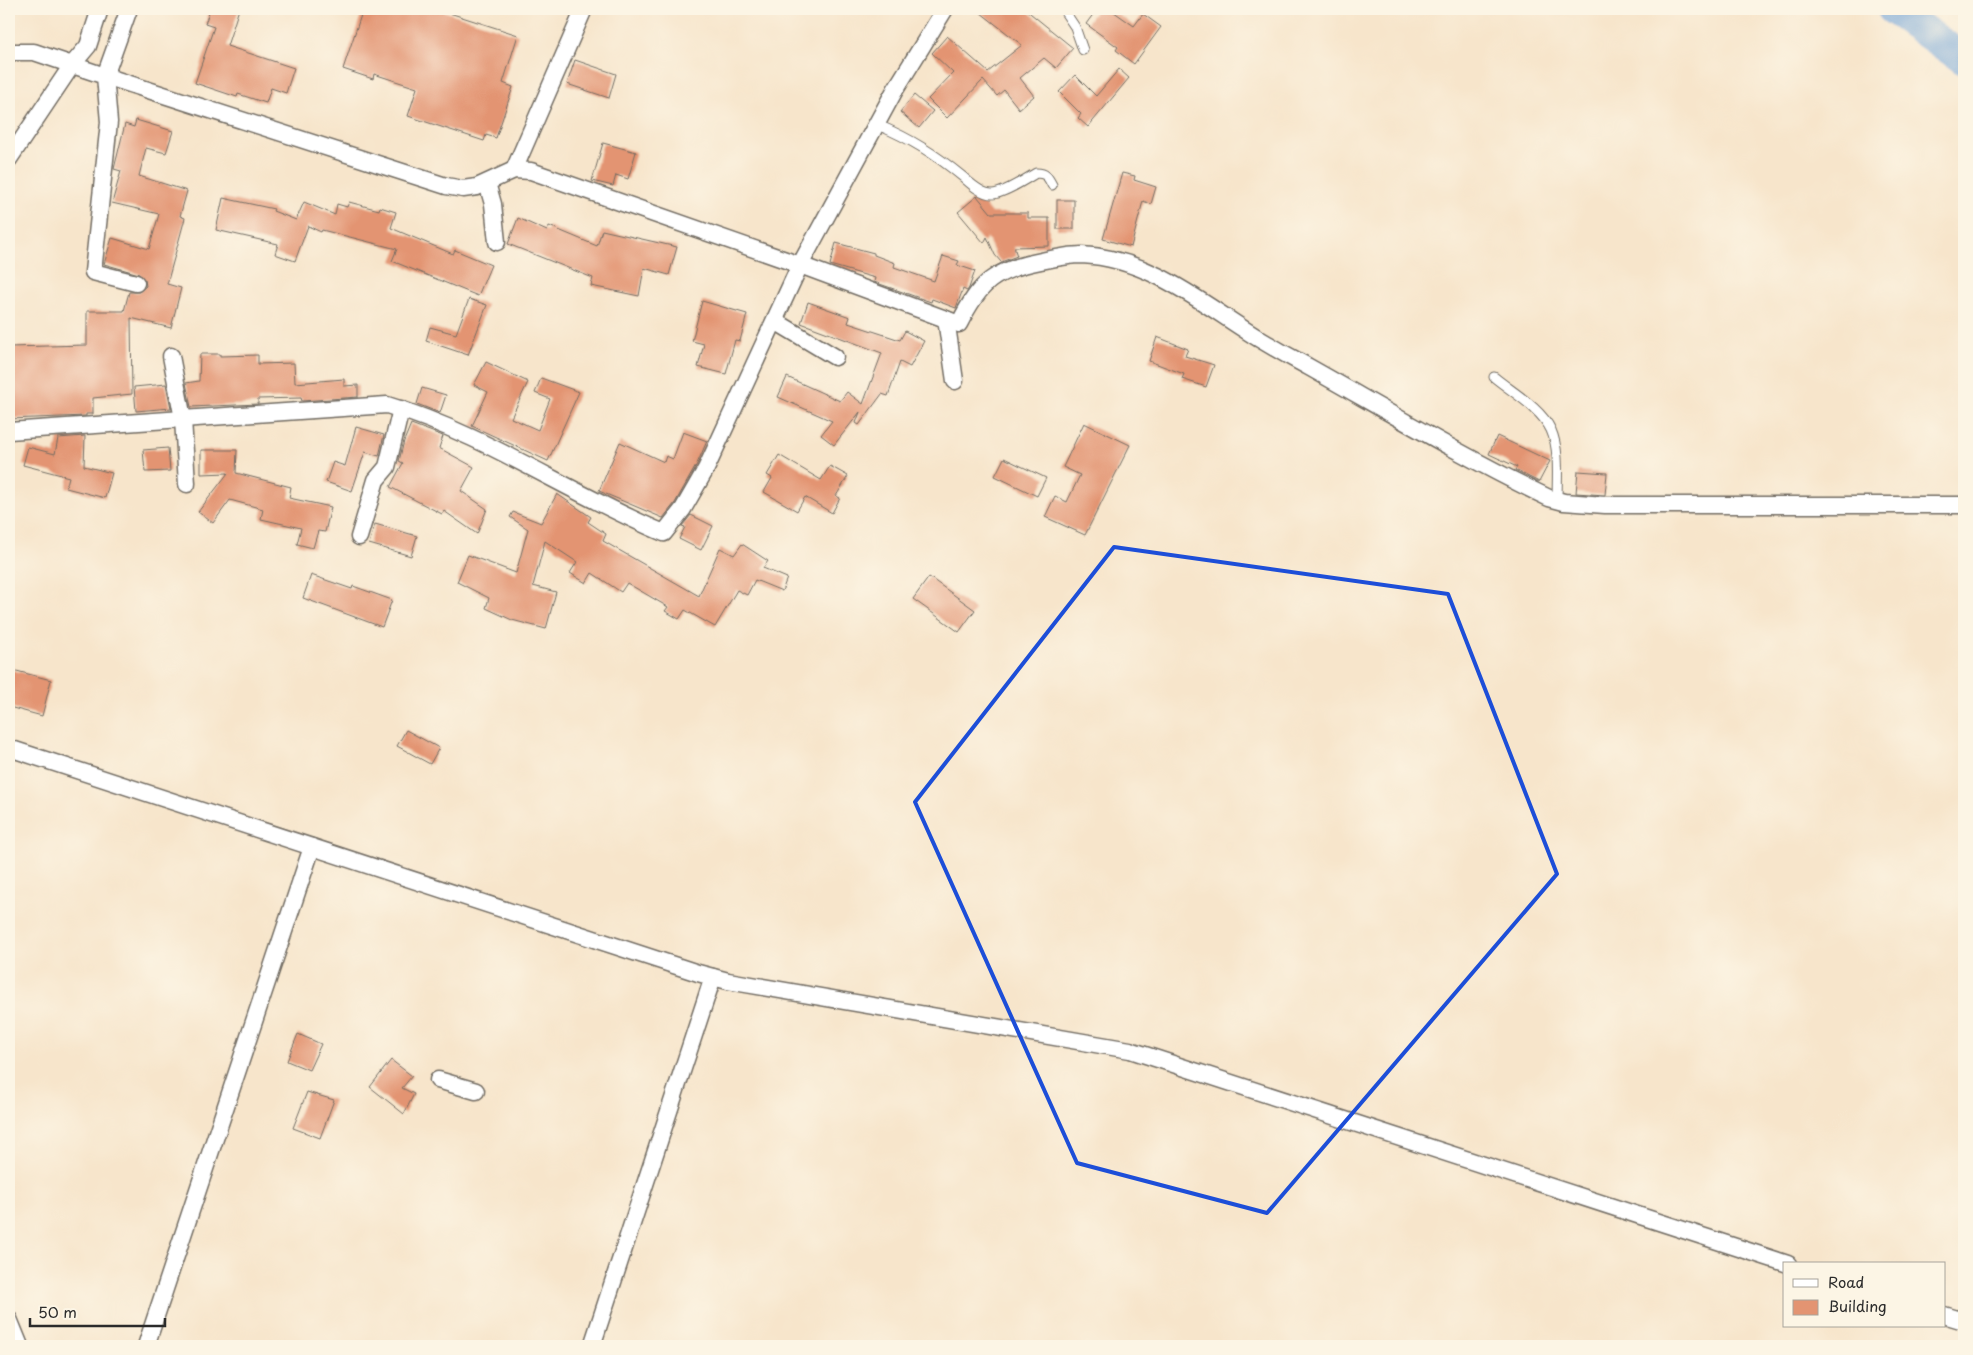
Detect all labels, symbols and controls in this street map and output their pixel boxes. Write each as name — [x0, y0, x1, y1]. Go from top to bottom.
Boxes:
legend — [1783, 1262, 1946, 1328]
text: Road — [1828, 1270, 1864, 1293]
text: Building — [1828, 1294, 1887, 1317]
scale bar — [30, 1295, 165, 1327]
text: 50 m — [38, 1300, 77, 1323]

